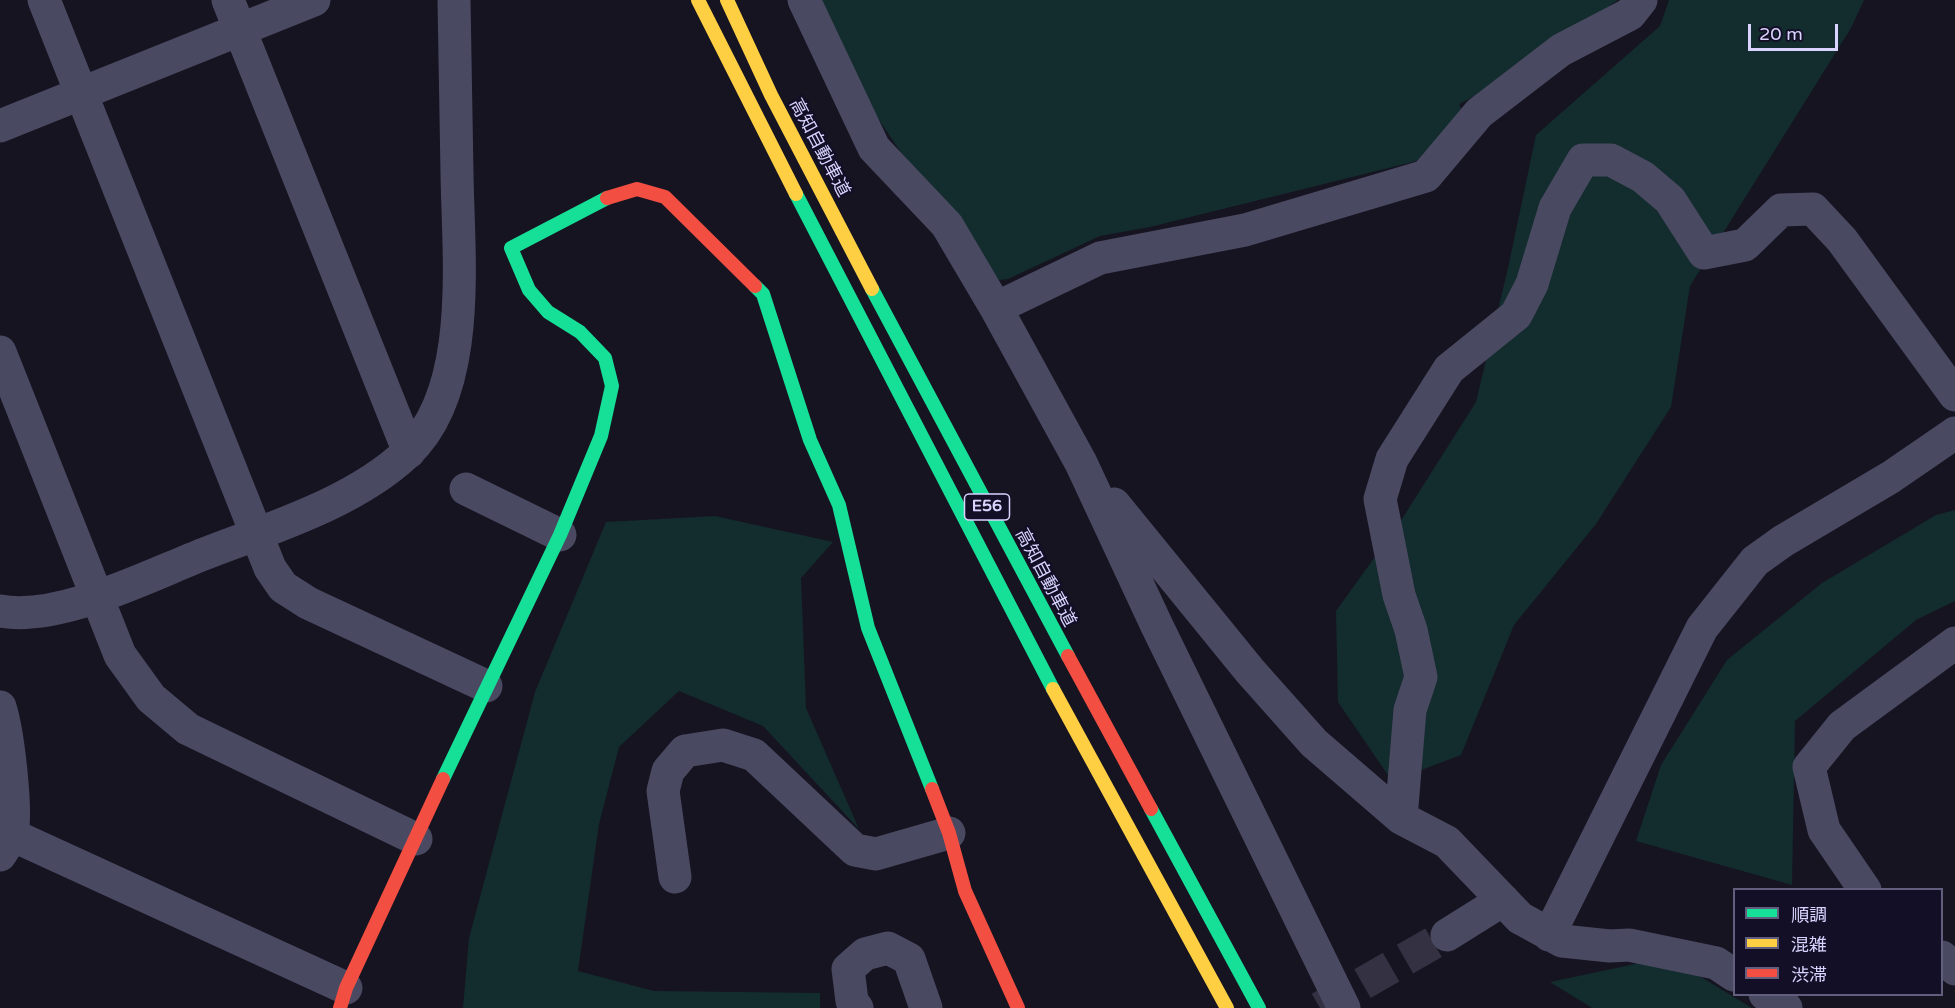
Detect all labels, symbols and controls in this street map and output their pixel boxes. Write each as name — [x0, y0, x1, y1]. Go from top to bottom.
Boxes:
scale bar — [1751, 12, 1841, 50]
text: 20 m — [1759, 23, 1803, 45]
street label: 高知自動車道 — [784, 95, 854, 201]
road number: E56 — [964, 494, 1010, 520]
street label: 高知自動車道 — [1010, 525, 1080, 631]
legend — [1733, 888, 1943, 996]
text: 順調 — [1791, 904, 1827, 926]
text: 混雑 — [1791, 934, 1827, 956]
text: 渋滞 — [1791, 964, 1827, 986]

